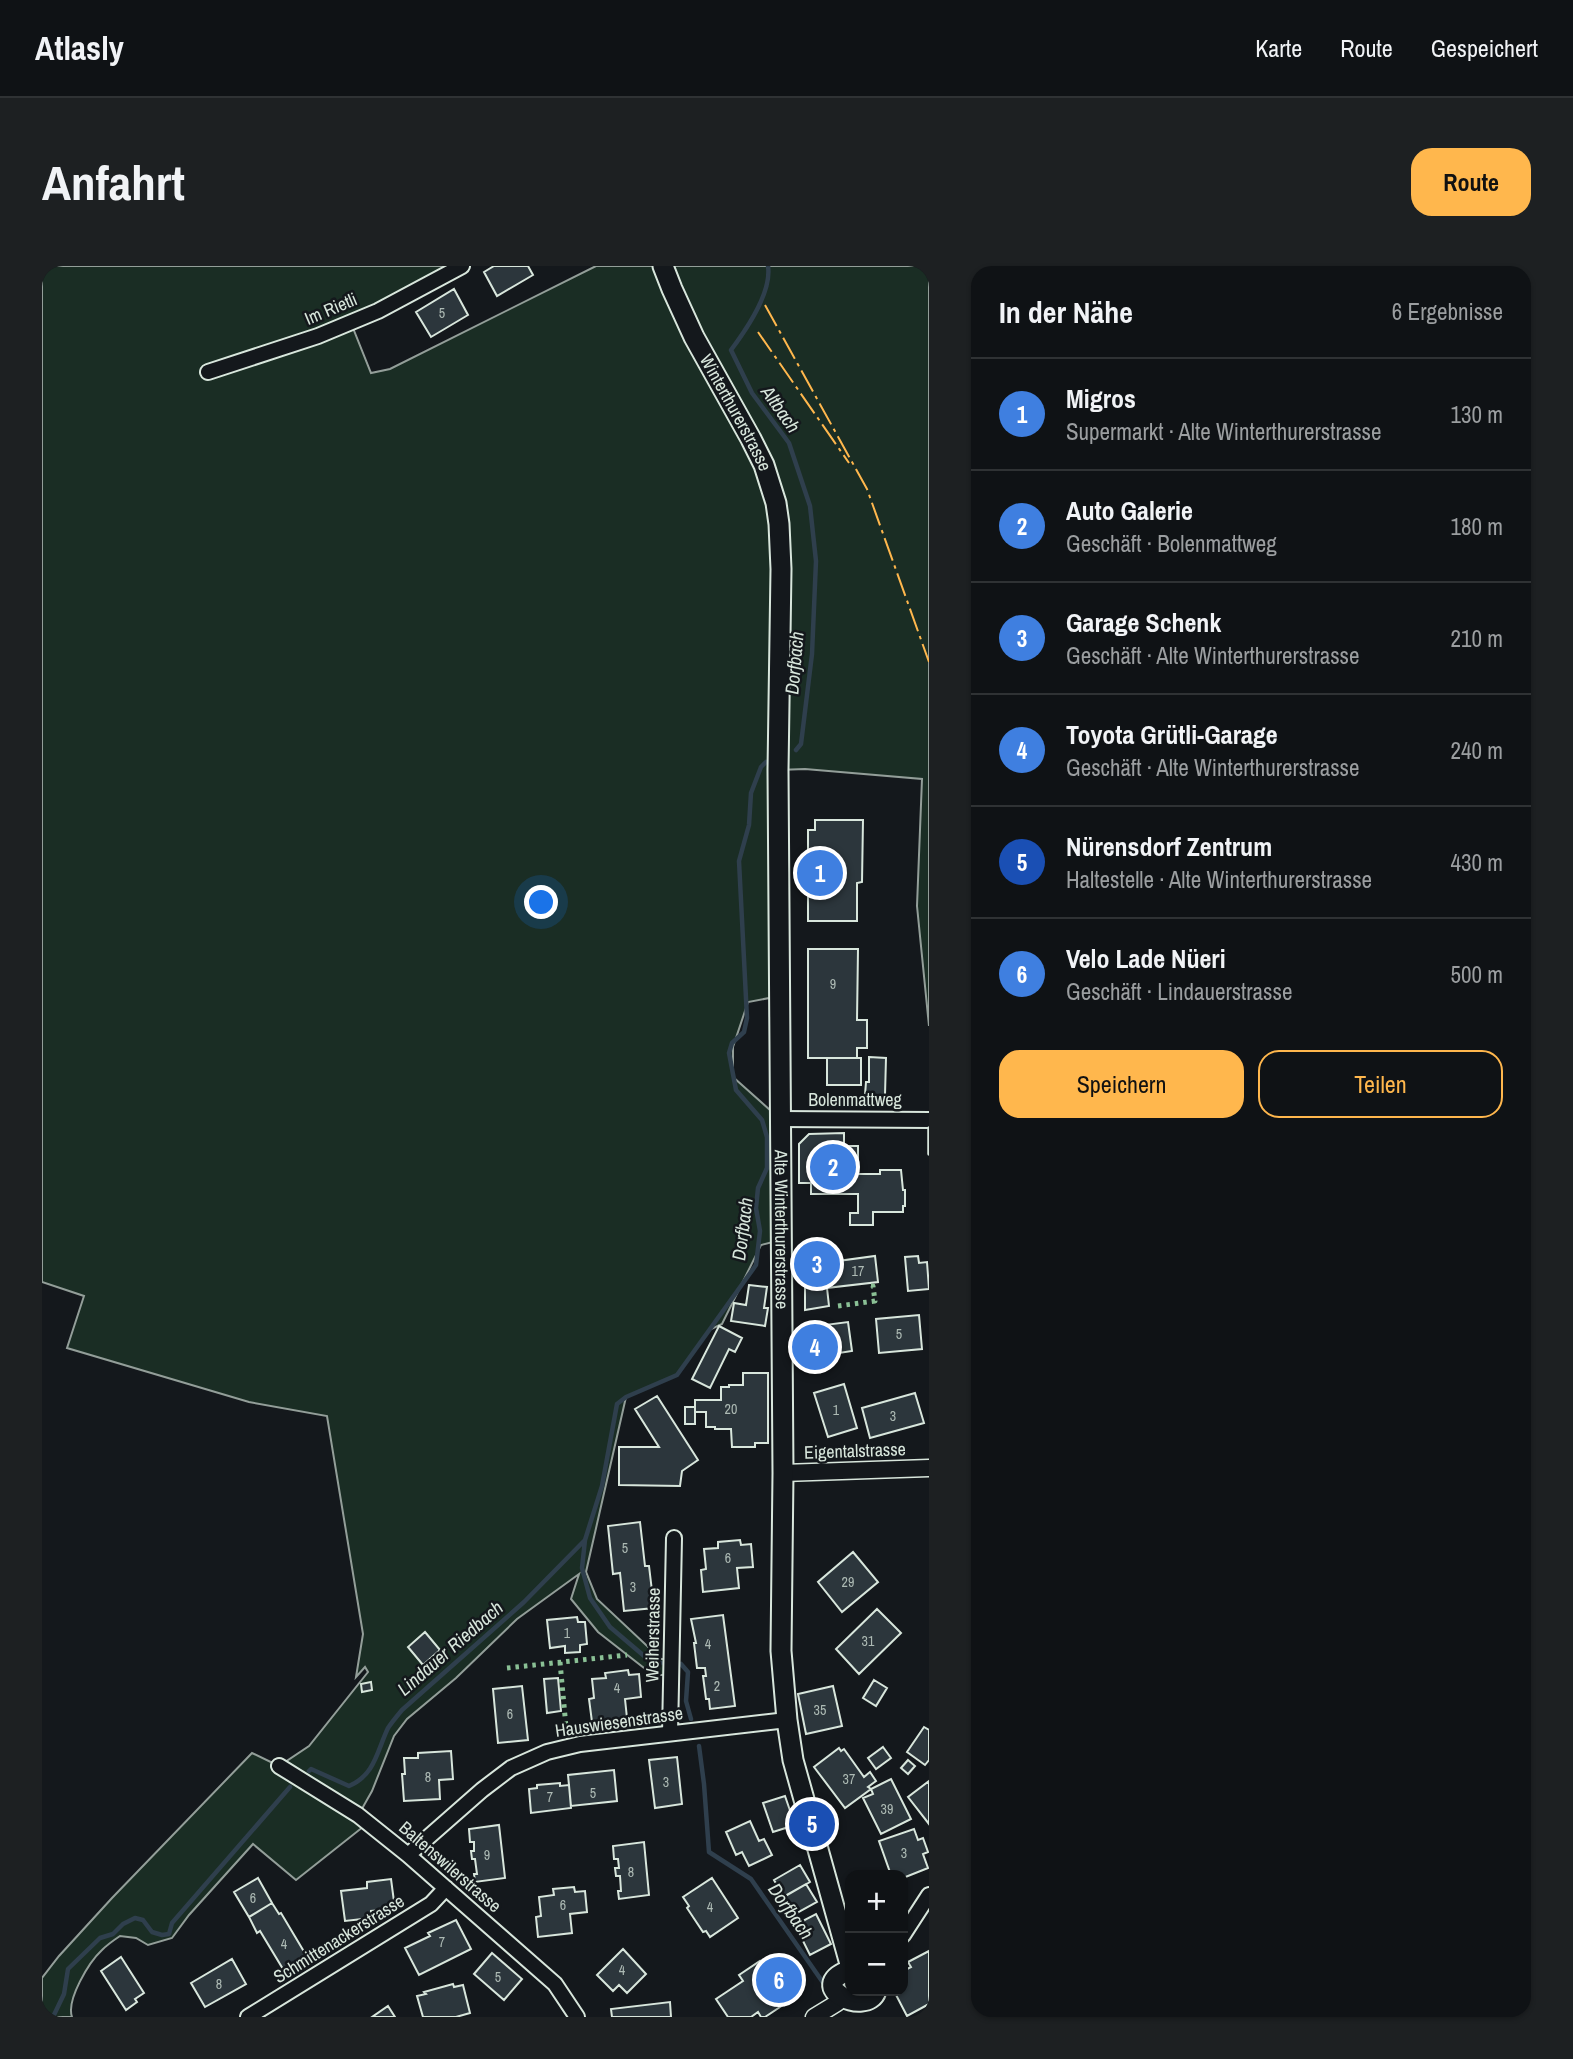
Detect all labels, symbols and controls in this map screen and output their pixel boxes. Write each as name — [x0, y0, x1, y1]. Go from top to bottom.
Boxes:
text: Atlasly — [35, 26, 124, 70]
text: Karte — [1255, 32, 1302, 64]
text: Route — [1340, 32, 1393, 64]
text: Gespeichert — [1431, 32, 1538, 64]
button: Route — [1411, 148, 1531, 216]
text: Anfahrt — [42, 149, 185, 215]
street label: Im Rietli — [301, 286, 361, 331]
text: In der Nähe — [999, 292, 1133, 332]
text: 6 Ergebnisse — [1392, 296, 1503, 327]
house number: 5 — [439, 304, 445, 322]
street label: Winterthurerstrasse — [694, 350, 778, 474]
water label: Altbach — [755, 379, 807, 438]
text: Migros — [1066, 381, 1136, 416]
text: 1 — [1017, 399, 1027, 430]
text: 130 m — [1451, 399, 1503, 430]
text: Supermarkt · Alte Winterthurerstrasse — [1066, 416, 1382, 447]
text: Auto Galerie — [1066, 493, 1193, 528]
text: 2 — [1017, 511, 1027, 542]
text: 180 m — [1451, 511, 1503, 542]
text: Geschäft · Bolenmattweg — [1066, 528, 1277, 559]
text: Garage Schenk — [1066, 605, 1221, 640]
text: 3 — [1017, 623, 1027, 654]
text: 210 m — [1451, 623, 1503, 654]
water label: Dorfbach — [778, 630, 810, 696]
text: Geschäft · Alte Winterthurerstrasse — [1066, 640, 1360, 671]
text: Toyota Grütli-Garage — [1066, 717, 1278, 752]
text: 4 — [1017, 735, 1027, 766]
text: 240 m — [1451, 735, 1503, 766]
text: Geschäft · Alte Winterthurerstrasse — [1066, 752, 1360, 783]
text: Nürensdorf Zentrum — [1066, 829, 1272, 864]
pin: 1 — [797, 847, 843, 899]
text: 5 — [1017, 847, 1027, 878]
text: 430 m — [1451, 847, 1503, 878]
text: Haltestelle · Alte Winterthurerstrasse — [1066, 864, 1372, 895]
your location — [524, 885, 558, 919]
text: Velo Lade Nüeri — [1066, 941, 1226, 976]
text: 6 — [1017, 959, 1027, 990]
text: 500 m — [1451, 959, 1503, 990]
house number: 9 — [830, 975, 836, 993]
text: Geschäft · Lindauerstrasse — [1066, 976, 1292, 1007]
button: Speichern — [999, 1050, 1244, 1118]
button: Teilen — [1258, 1050, 1503, 1118]
street label: Bolenmattweg — [808, 1087, 903, 1112]
pin: 2 — [810, 1141, 856, 1193]
street label: Alte Winterthurerstrasse — [769, 1149, 795, 1309]
water label: Dorfbach — [725, 1196, 759, 1262]
pin: 3 — [794, 1238, 840, 1290]
house number: 17 — [852, 1262, 864, 1280]
pin: 4 — [792, 1321, 838, 1373]
house number: 5 — [896, 1325, 902, 1343]
house number: 20 — [725, 1400, 737, 1418]
house number: 1 — [833, 1401, 840, 1419]
house number: 3 — [890, 1407, 896, 1425]
street label: Eigentalstrasse — [804, 1436, 906, 1465]
house number: 5 — [622, 1539, 628, 1557]
house number: 6 — [725, 1549, 731, 1567]
house number: 29 — [842, 1573, 854, 1591]
house number: 3 — [630, 1578, 636, 1596]
street label: Weiherstrasse — [639, 1587, 666, 1683]
water label: Lindauer Riedbach — [391, 1595, 509, 1701]
house number: 1 — [564, 1624, 571, 1642]
house number: 31 — [862, 1632, 875, 1650]
house number: 4 — [705, 1635, 712, 1653]
house number: 2 — [714, 1677, 720, 1695]
house number: 4 — [614, 1679, 621, 1697]
street label: Hauswiesenstrasse — [553, 1700, 684, 1743]
house number: 35 — [814, 1701, 826, 1719]
house number: 6 — [507, 1705, 513, 1723]
house number: 8 — [425, 1768, 431, 1786]
house number: 37 — [843, 1770, 855, 1788]
house number: 3 — [663, 1773, 669, 1791]
house number: 5 — [590, 1784, 596, 1802]
house number: 7 — [547, 1788, 553, 1806]
pin: 5 — [789, 1798, 835, 1850]
house number: 39 — [881, 1800, 893, 1818]
street label: Baltenswilerstrasse — [394, 1815, 507, 1918]
house number: 3 — [901, 1844, 907, 1862]
house number: 9 — [484, 1846, 490, 1864]
house number: 8 — [628, 1863, 634, 1881]
map controls — [845, 1870, 908, 1996]
button: + — [845, 1870, 908, 1933]
water label: Dorfbach — [762, 1878, 820, 1944]
street label: Schmittenackerstrasse — [268, 1888, 409, 1989]
house number: 6 — [250, 1889, 256, 1907]
house number: 6 — [560, 1896, 566, 1914]
house number: 4 — [707, 1898, 714, 1916]
house number: 7 — [439, 1933, 445, 1951]
button: − — [845, 1933, 908, 1996]
house number: 4 — [281, 1935, 288, 1953]
pin: 6 — [756, 1954, 802, 2006]
house number: 4 — [619, 1961, 626, 1979]
house number: 5 — [495, 1968, 501, 1986]
house number: 8 — [216, 1975, 222, 1993]

